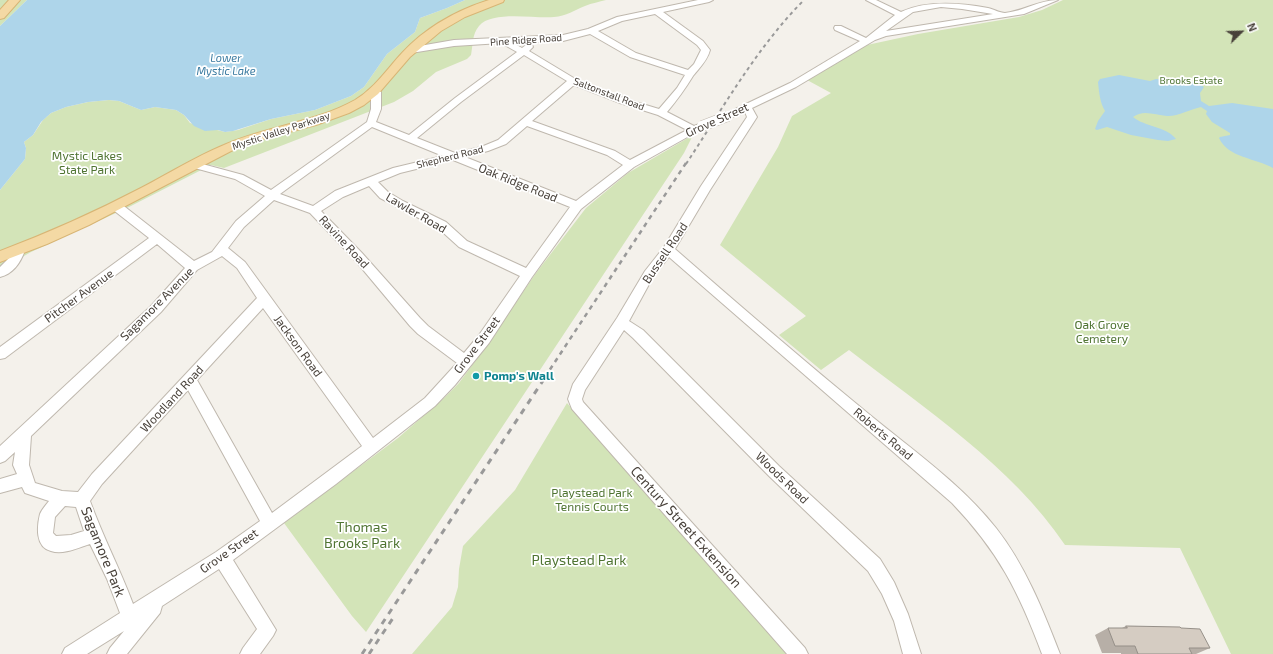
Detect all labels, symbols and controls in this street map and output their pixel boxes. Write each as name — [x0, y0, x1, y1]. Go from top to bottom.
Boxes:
north arrow — [1221, 12, 1261, 52]
text: N — [1245, 21, 1260, 33]
street label: Pine Ridge Road — [489, 31, 563, 49]
water label: Lower Mystic Lake — [196, 51, 256, 77]
street label: Saltonstall Road — [572, 75, 646, 113]
park label: Brooks Estate — [1160, 75, 1222, 87]
street label: Grove Street — [683, 100, 751, 140]
street label: Mystic Valley Parkway — [231, 110, 331, 152]
street label: Shepherd Road — [415, 143, 485, 171]
park label: Mystic Lakes State Park — [52, 149, 122, 177]
street label: Oak Ridge Road — [476, 161, 560, 205]
street label: Lawler Road — [383, 190, 449, 236]
street label: Ravine Road — [316, 213, 372, 271]
street label: Bussell Road — [639, 220, 691, 286]
street label: Sagamore Avenue — [117, 264, 197, 344]
street label: Pitcher Avenue — [42, 266, 116, 326]
street label: Jackson Road — [271, 312, 325, 380]
street label: Grove Street — [451, 314, 503, 376]
park label: Oak Grove Cemetery — [1074, 318, 1130, 346]
street label: Woodland Road — [137, 363, 207, 435]
place label: Pomp's Wall — [484, 369, 554, 383]
marker: Pomp's Wall — [471, 371, 481, 381]
street label: Roberts Road — [850, 405, 916, 463]
street label: Woods Road — [753, 449, 811, 507]
street label: Century Street Extension — [627, 463, 745, 591]
park label: Playstead Park Tennis Courts — [551, 486, 633, 514]
street label: Sagamore Park — [77, 504, 129, 600]
park label: Thomas Brooks Park — [324, 519, 400, 552]
street label: Grove Street — [197, 526, 261, 576]
park label: Playstead Park — [532, 552, 626, 568]

